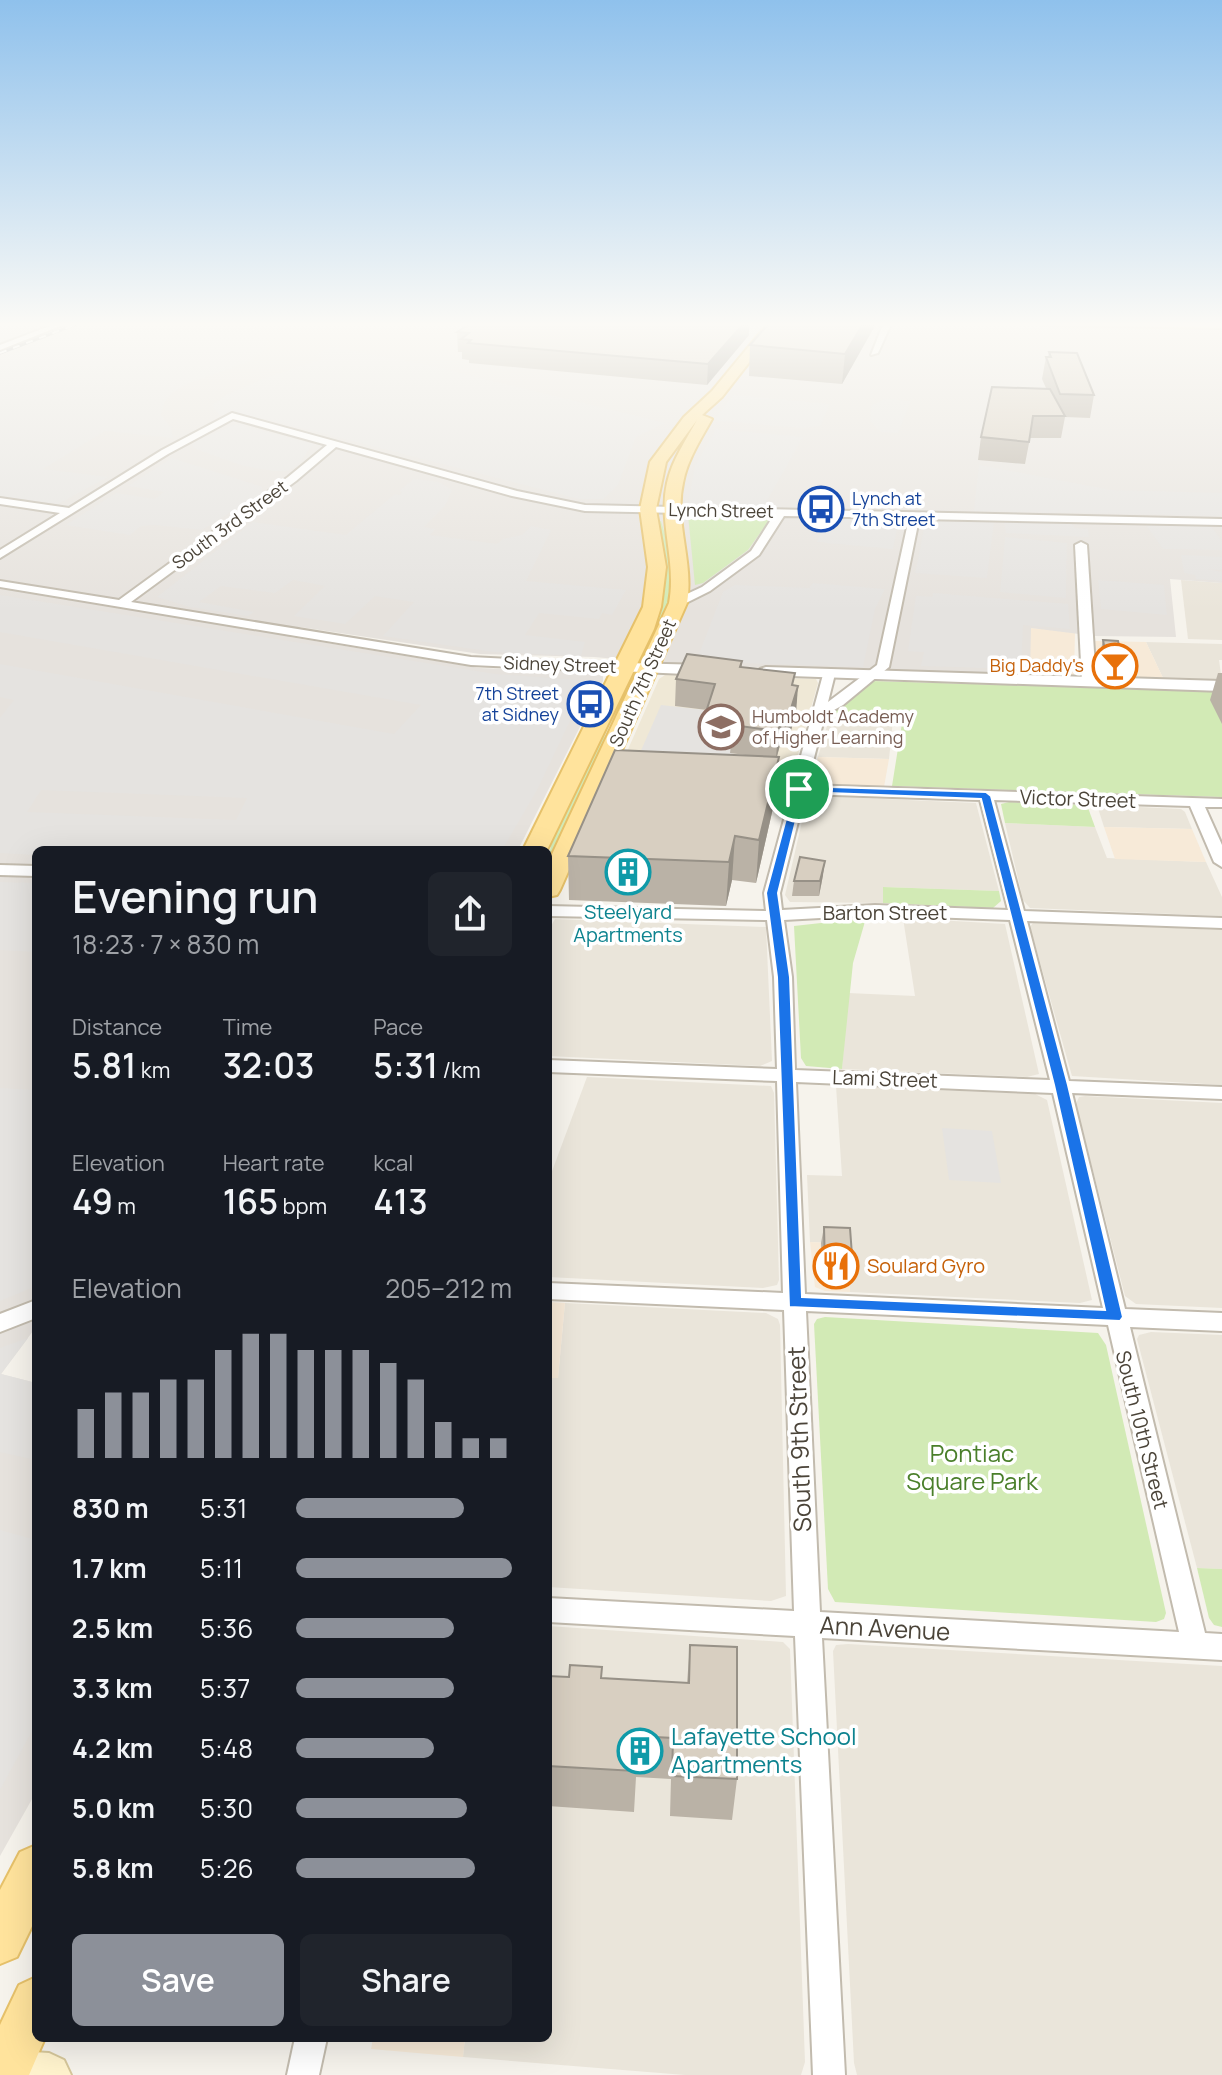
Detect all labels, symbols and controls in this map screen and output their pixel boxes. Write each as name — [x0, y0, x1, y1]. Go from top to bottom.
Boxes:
street label: South 3rd Street — [167, 474, 292, 574]
bus stop icon: Lynch at 7th Street — [797, 485, 845, 533]
place label: Lynch at 7th Street — [852, 486, 935, 531]
street label: Lynch Street — [668, 497, 774, 523]
street label: South 7th Street — [603, 615, 681, 750]
bar icon: Big Daddy's — [1091, 642, 1139, 690]
street label: Sidney Street — [503, 650, 617, 678]
place label: Big Daddy's — [990, 653, 1084, 677]
bus stop icon: 7th Street at Sidney — [566, 680, 614, 728]
place label: 7th Street at Sidney — [476, 681, 559, 726]
school or university icon: Humboldt Academy of Higher Learning — [697, 703, 745, 751]
place label: Humboldt Academy of Higher Learning — [752, 704, 914, 749]
pin — [765, 755, 833, 823]
icon: arrive — [777, 767, 821, 811]
street label: Victor Street — [1019, 783, 1137, 814]
building icon: Steelyard Apartments — [604, 848, 652, 896]
text: Evening run — [72, 866, 318, 926]
button: share — [428, 872, 512, 956]
place label: Steelyard Apartments — [573, 898, 683, 948]
street label: Barton Street — [823, 899, 947, 926]
text: 18:23 · 7 × 830 m — [72, 926, 259, 962]
text: Distance — [72, 1012, 162, 1042]
text: Time — [223, 1012, 272, 1042]
text: Pace — [373, 1012, 423, 1042]
text: 5.81 — [72, 1042, 136, 1088]
text: 32:03 — [223, 1042, 315, 1088]
text: 5:31 — [373, 1042, 438, 1088]
text: km — [136, 1055, 170, 1085]
text: /km — [438, 1055, 481, 1085]
street label: Lami Street — [832, 1063, 938, 1094]
text: Elevation — [72, 1148, 165, 1178]
text: Heart rate — [223, 1148, 325, 1178]
text: kcal — [373, 1148, 413, 1178]
text: 49 — [72, 1178, 113, 1224]
text: 165 — [223, 1178, 278, 1224]
text: 413 — [373, 1178, 428, 1224]
text: m — [113, 1191, 136, 1221]
text: bpm — [278, 1191, 327, 1221]
restaurant icon: Soulard Gyro — [812, 1242, 860, 1290]
place label: Soulard Gyro — [867, 1252, 985, 1279]
text: Elevation — [72, 1270, 182, 1306]
text: 205–212 m — [385, 1270, 512, 1306]
street label: South 9th Street — [779, 1346, 818, 1533]
street label: South 10th Street — [1110, 1348, 1175, 1512]
park label: Pontiac Square Park — [906, 1436, 1039, 1497]
text: 830 m — [72, 1490, 149, 1526]
text: 5:31 — [200, 1490, 247, 1526]
text: 1.7 km — [72, 1550, 147, 1586]
text: 5:11 — [200, 1550, 243, 1586]
street label: Ann Avenue — [819, 1608, 951, 1647]
text: 2.5 km — [72, 1610, 153, 1646]
text: 5:36 — [200, 1610, 253, 1646]
text: 3.3 km — [72, 1670, 153, 1706]
text: 5:37 — [200, 1670, 250, 1706]
place label: Lafayette School Apartments — [671, 1719, 857, 1780]
building icon: Lafayette School Apartments — [616, 1727, 664, 1775]
text: 4.2 km — [72, 1730, 153, 1766]
text: 5:48 — [200, 1730, 253, 1766]
text: 5.0 km — [72, 1790, 155, 1826]
text: 5:30 — [200, 1790, 253, 1826]
text: 5.8 km — [72, 1850, 154, 1886]
text: 5:26 — [200, 1850, 254, 1886]
button: Save — [72, 1934, 284, 2026]
button: Share — [300, 1934, 512, 2026]

